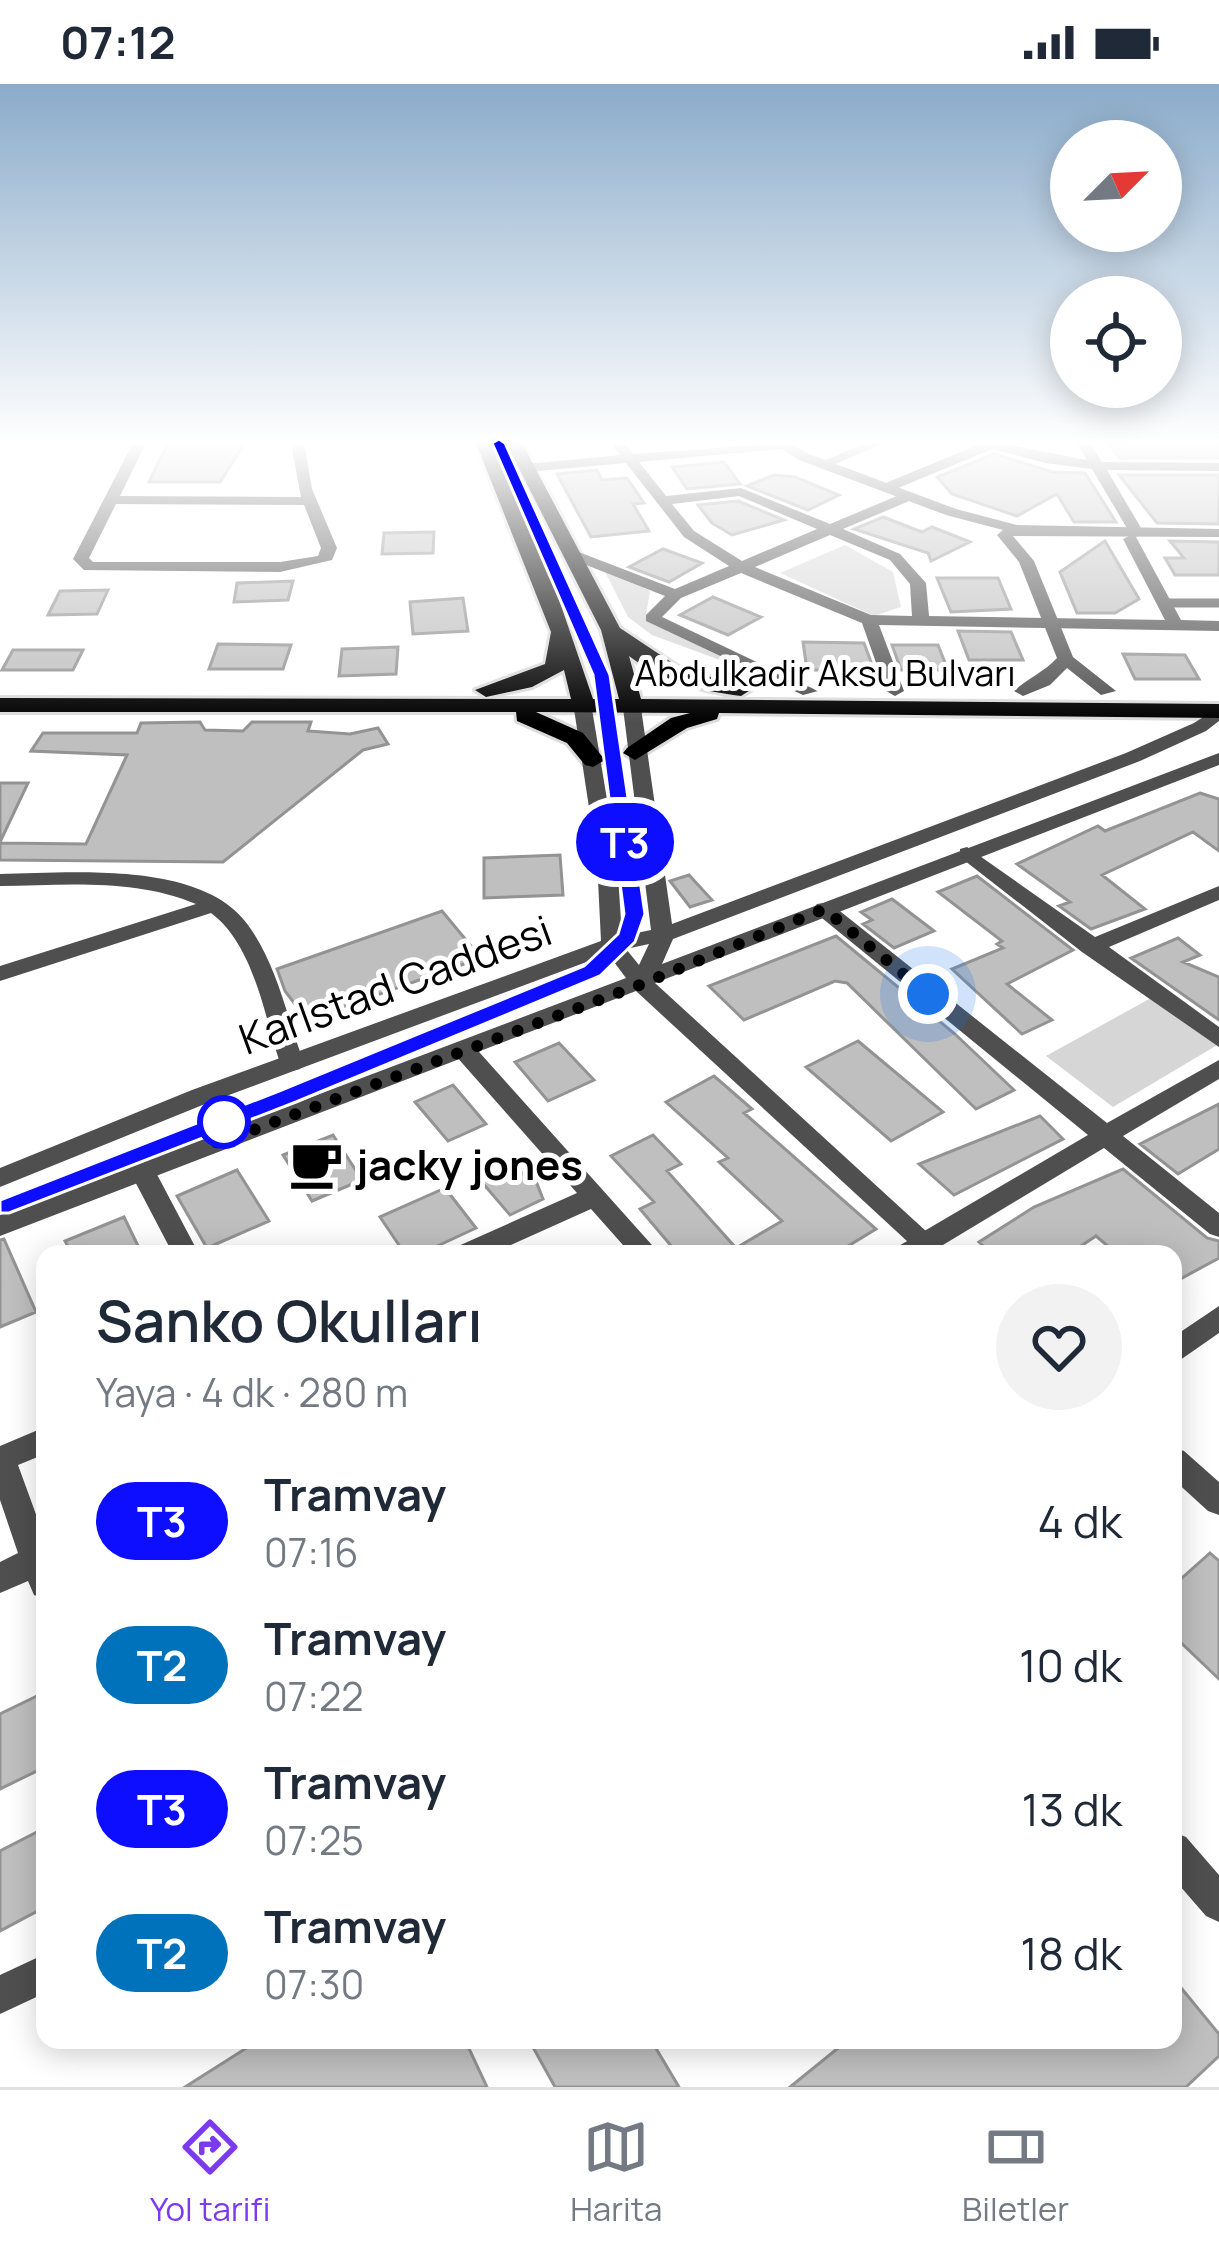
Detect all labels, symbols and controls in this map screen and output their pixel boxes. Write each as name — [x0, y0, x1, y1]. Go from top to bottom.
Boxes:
text: 07:12 — [60, 11, 176, 73]
north arrow — [1050, 120, 1182, 252]
map controls — [1050, 120, 1182, 408]
button: locate — [1050, 276, 1182, 408]
street label: Abdulkadir Aksu Bulvarı — [634, 648, 1016, 697]
line badge: T3 — [571, 803, 679, 881]
text: T3 — [600, 813, 650, 871]
street label: Karlstad Caddesi — [231, 901, 559, 1067]
your location — [898, 964, 958, 1024]
unlabelled marker — [199, 1097, 249, 1147]
cafe icon: jacky jones — [287, 1135, 345, 1193]
place label: jacky jones — [355, 1135, 583, 1193]
text: Sanko Okulları — [96, 1281, 483, 1359]
button: heart — [996, 1284, 1122, 1410]
text: Yaya · 4 dk · 280 m — [96, 1365, 408, 1419]
text: Tramvay — [264, 1463, 446, 1525]
text: 4 dk — [1037, 1490, 1122, 1552]
text: T3 — [137, 1492, 187, 1550]
text: 07:16 — [264, 1525, 358, 1579]
text: Tramvay — [264, 1607, 446, 1669]
text: 10 dk — [1019, 1634, 1122, 1696]
text: T2 — [137, 1636, 187, 1694]
text: 07:22 — [264, 1669, 364, 1723]
text: Tramvay — [264, 1751, 446, 1813]
text: 13 dk — [1022, 1778, 1122, 1840]
text: T3 — [137, 1780, 187, 1838]
text: 07:25 — [264, 1813, 364, 1867]
text: Tramvay — [264, 1895, 446, 1957]
text: 18 dk — [1020, 1922, 1122, 1984]
text: T2 — [137, 1924, 187, 1982]
text: 07:30 — [264, 1957, 364, 2011]
tab: Yol tarifi — [150, 2114, 270, 2231]
tab: Harita — [570, 2114, 662, 2231]
tab: Biletler — [962, 2114, 1069, 2231]

